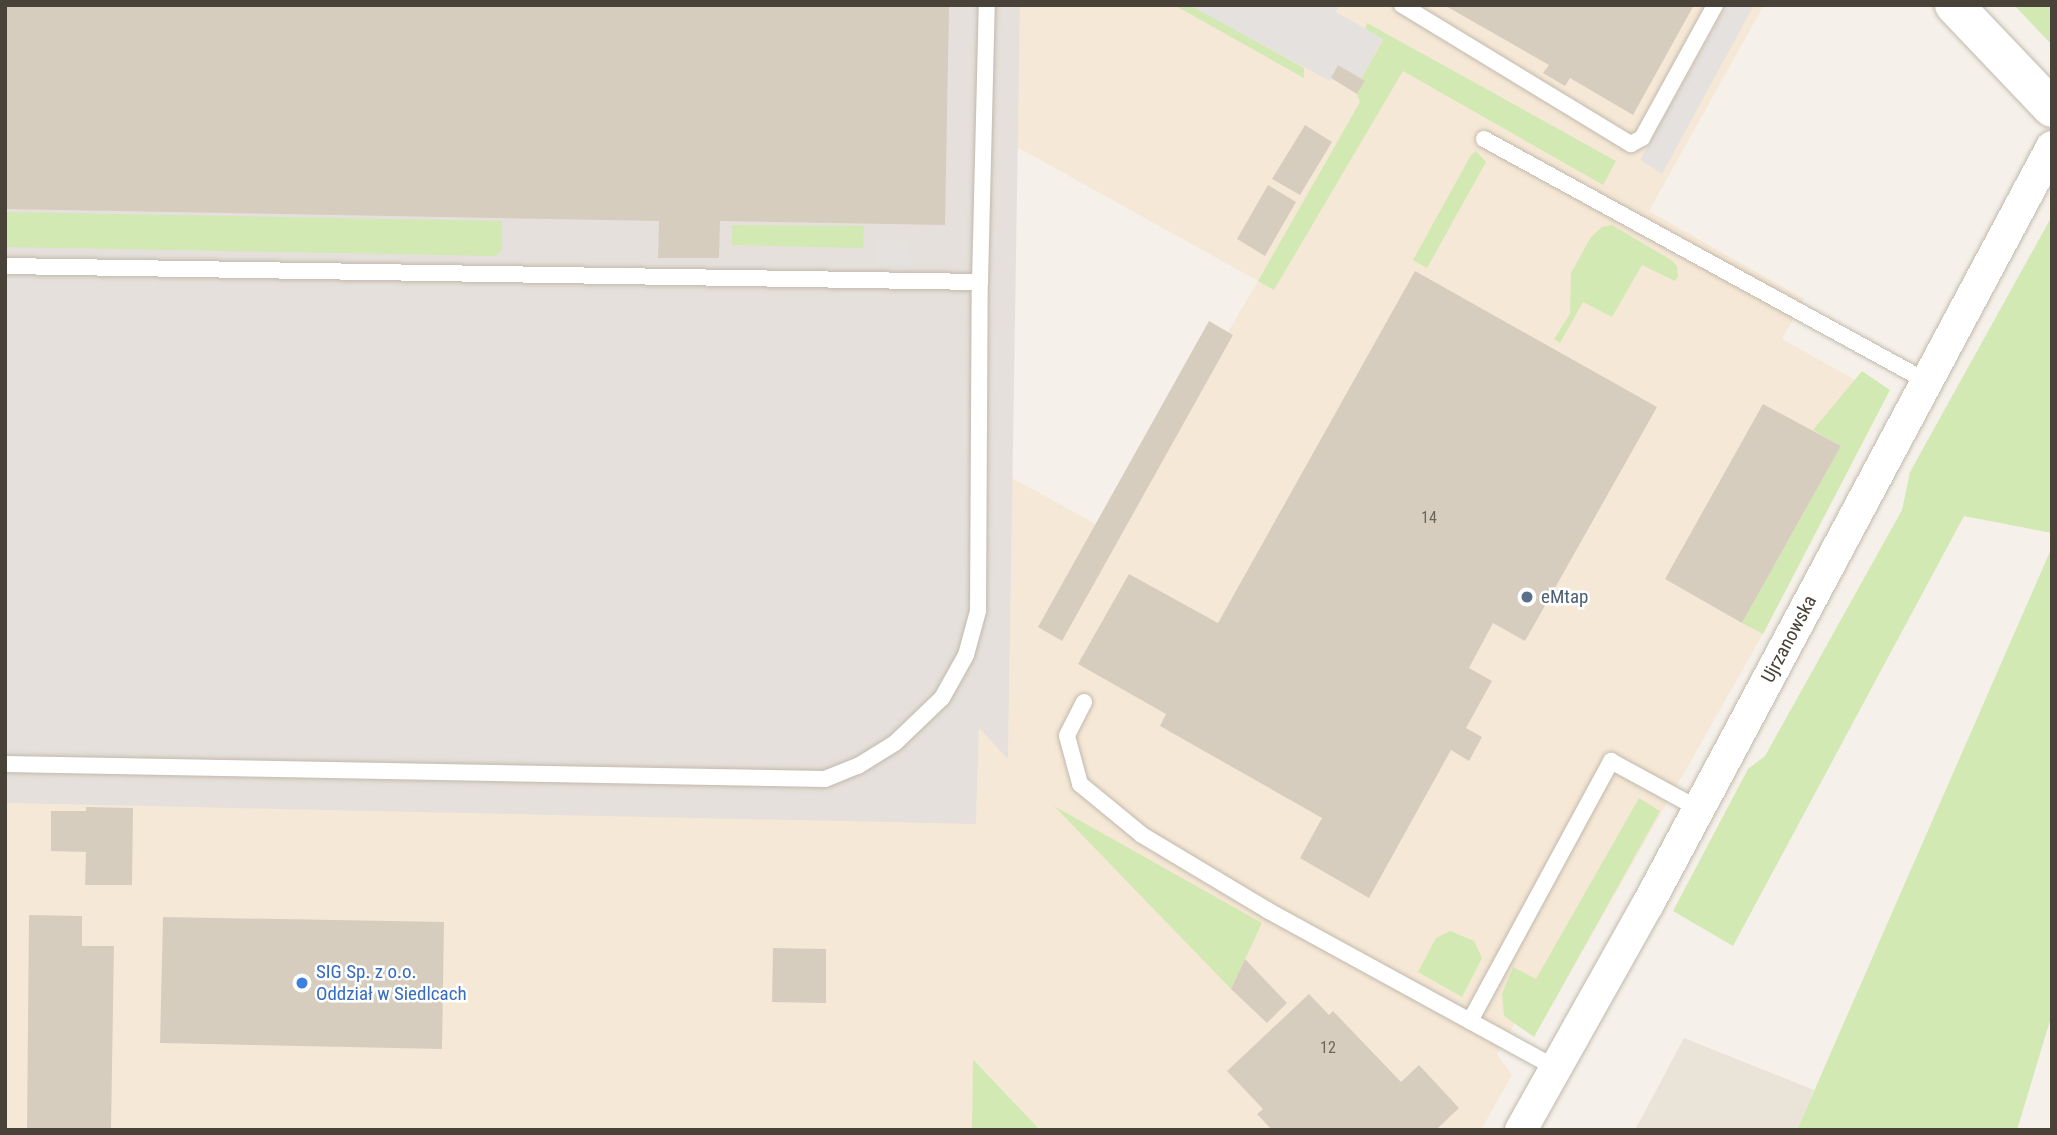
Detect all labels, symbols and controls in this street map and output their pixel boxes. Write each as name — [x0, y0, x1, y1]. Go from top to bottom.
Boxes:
house number: 14 — [1421, 508, 1437, 528]
place label: eMtap — [1541, 586, 1588, 608]
marker: eMtap — [1519, 589, 1535, 605]
street label: Ujrzanowska — [1756, 591, 1822, 687]
place label: SIG Sp. z o.o. Oddział w Siedlcach — [316, 961, 467, 1005]
marker: SIG Sp. z o.o. Oddział w Siedlcach — [294, 975, 310, 991]
house number: 12 — [1320, 1038, 1336, 1058]

